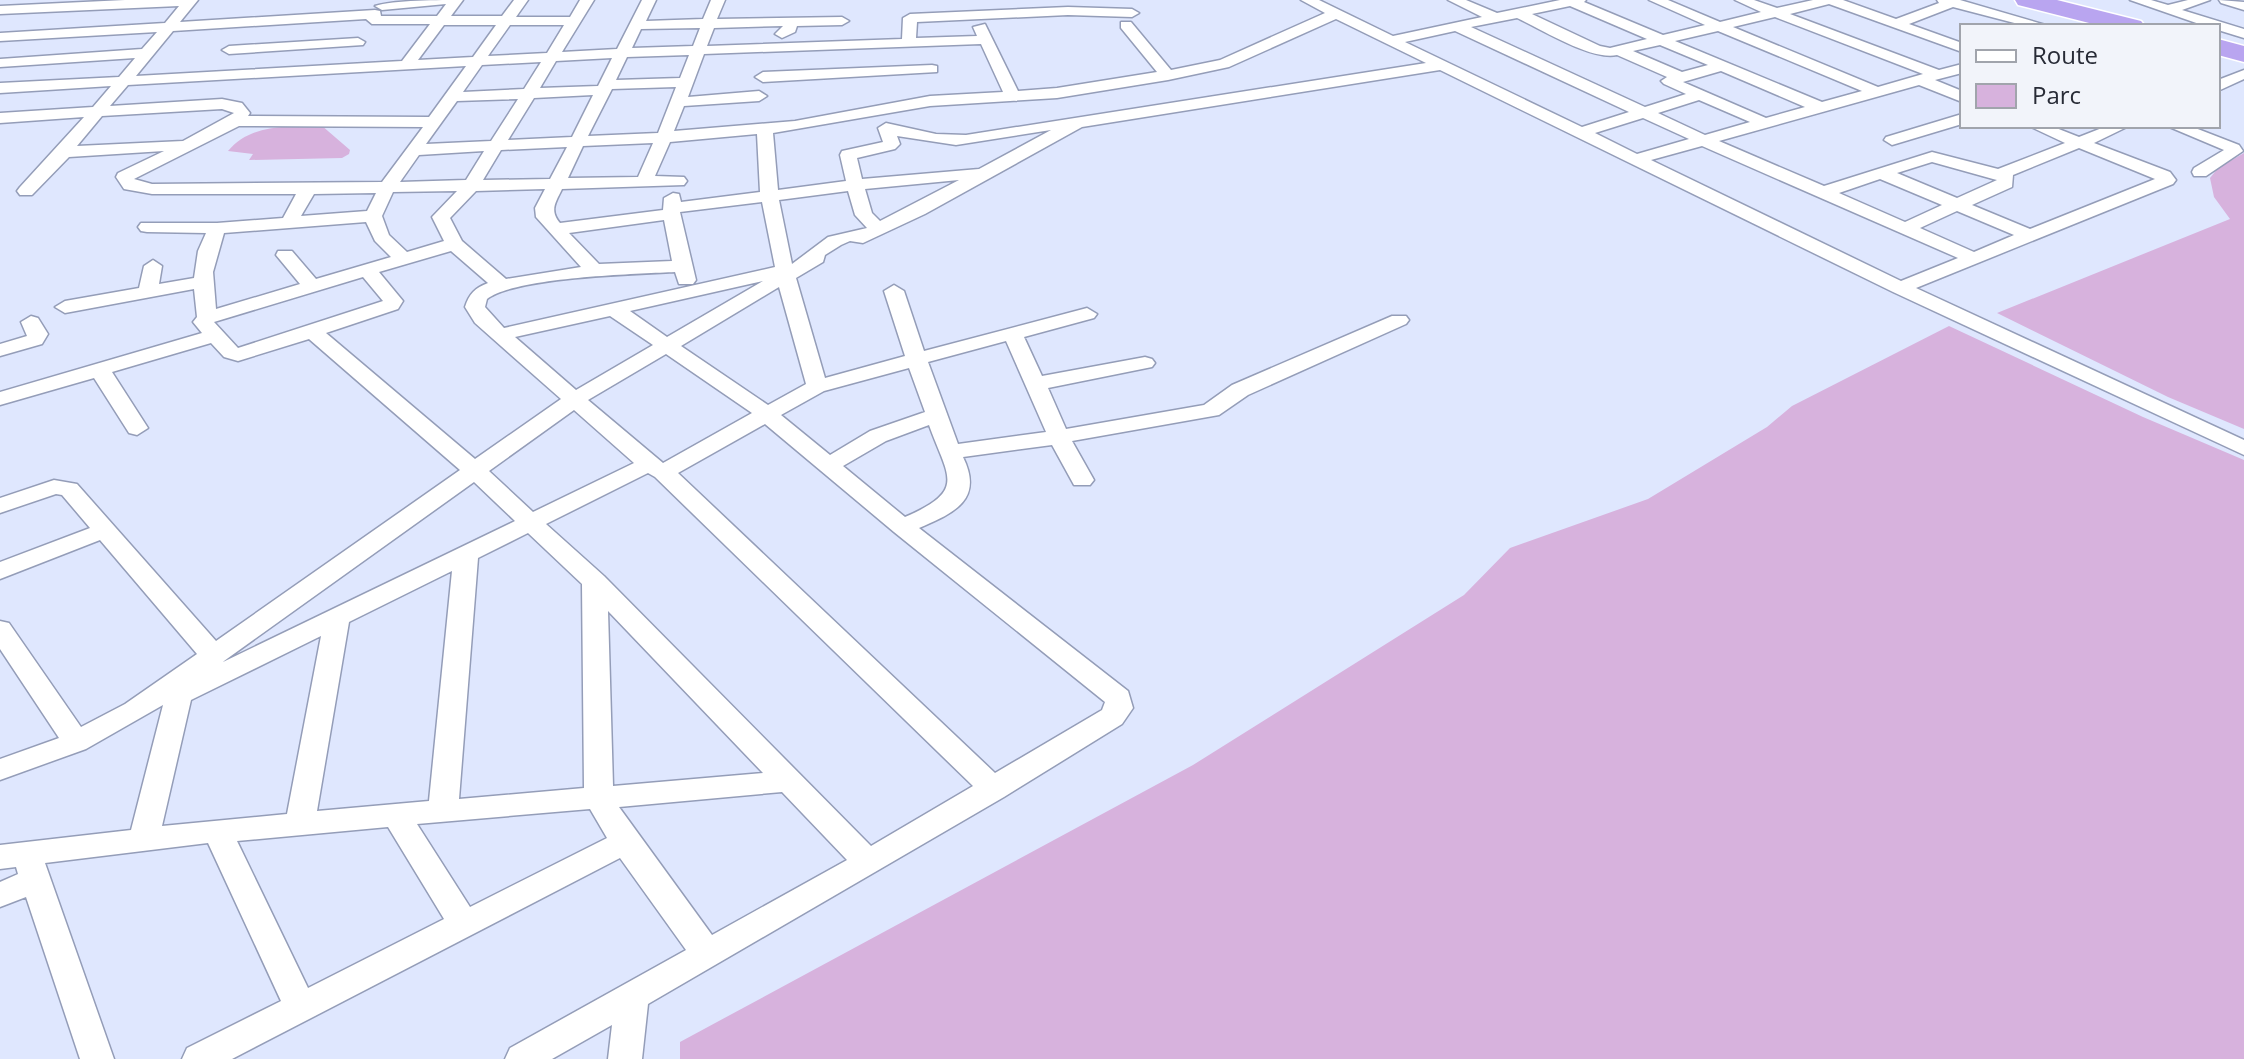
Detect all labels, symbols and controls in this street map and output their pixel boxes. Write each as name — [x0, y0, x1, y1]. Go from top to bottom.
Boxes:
legend — [1960, 24, 2220, 128]
text: Route — [2032, 38, 2098, 71]
text: Parc — [2032, 78, 2081, 111]

